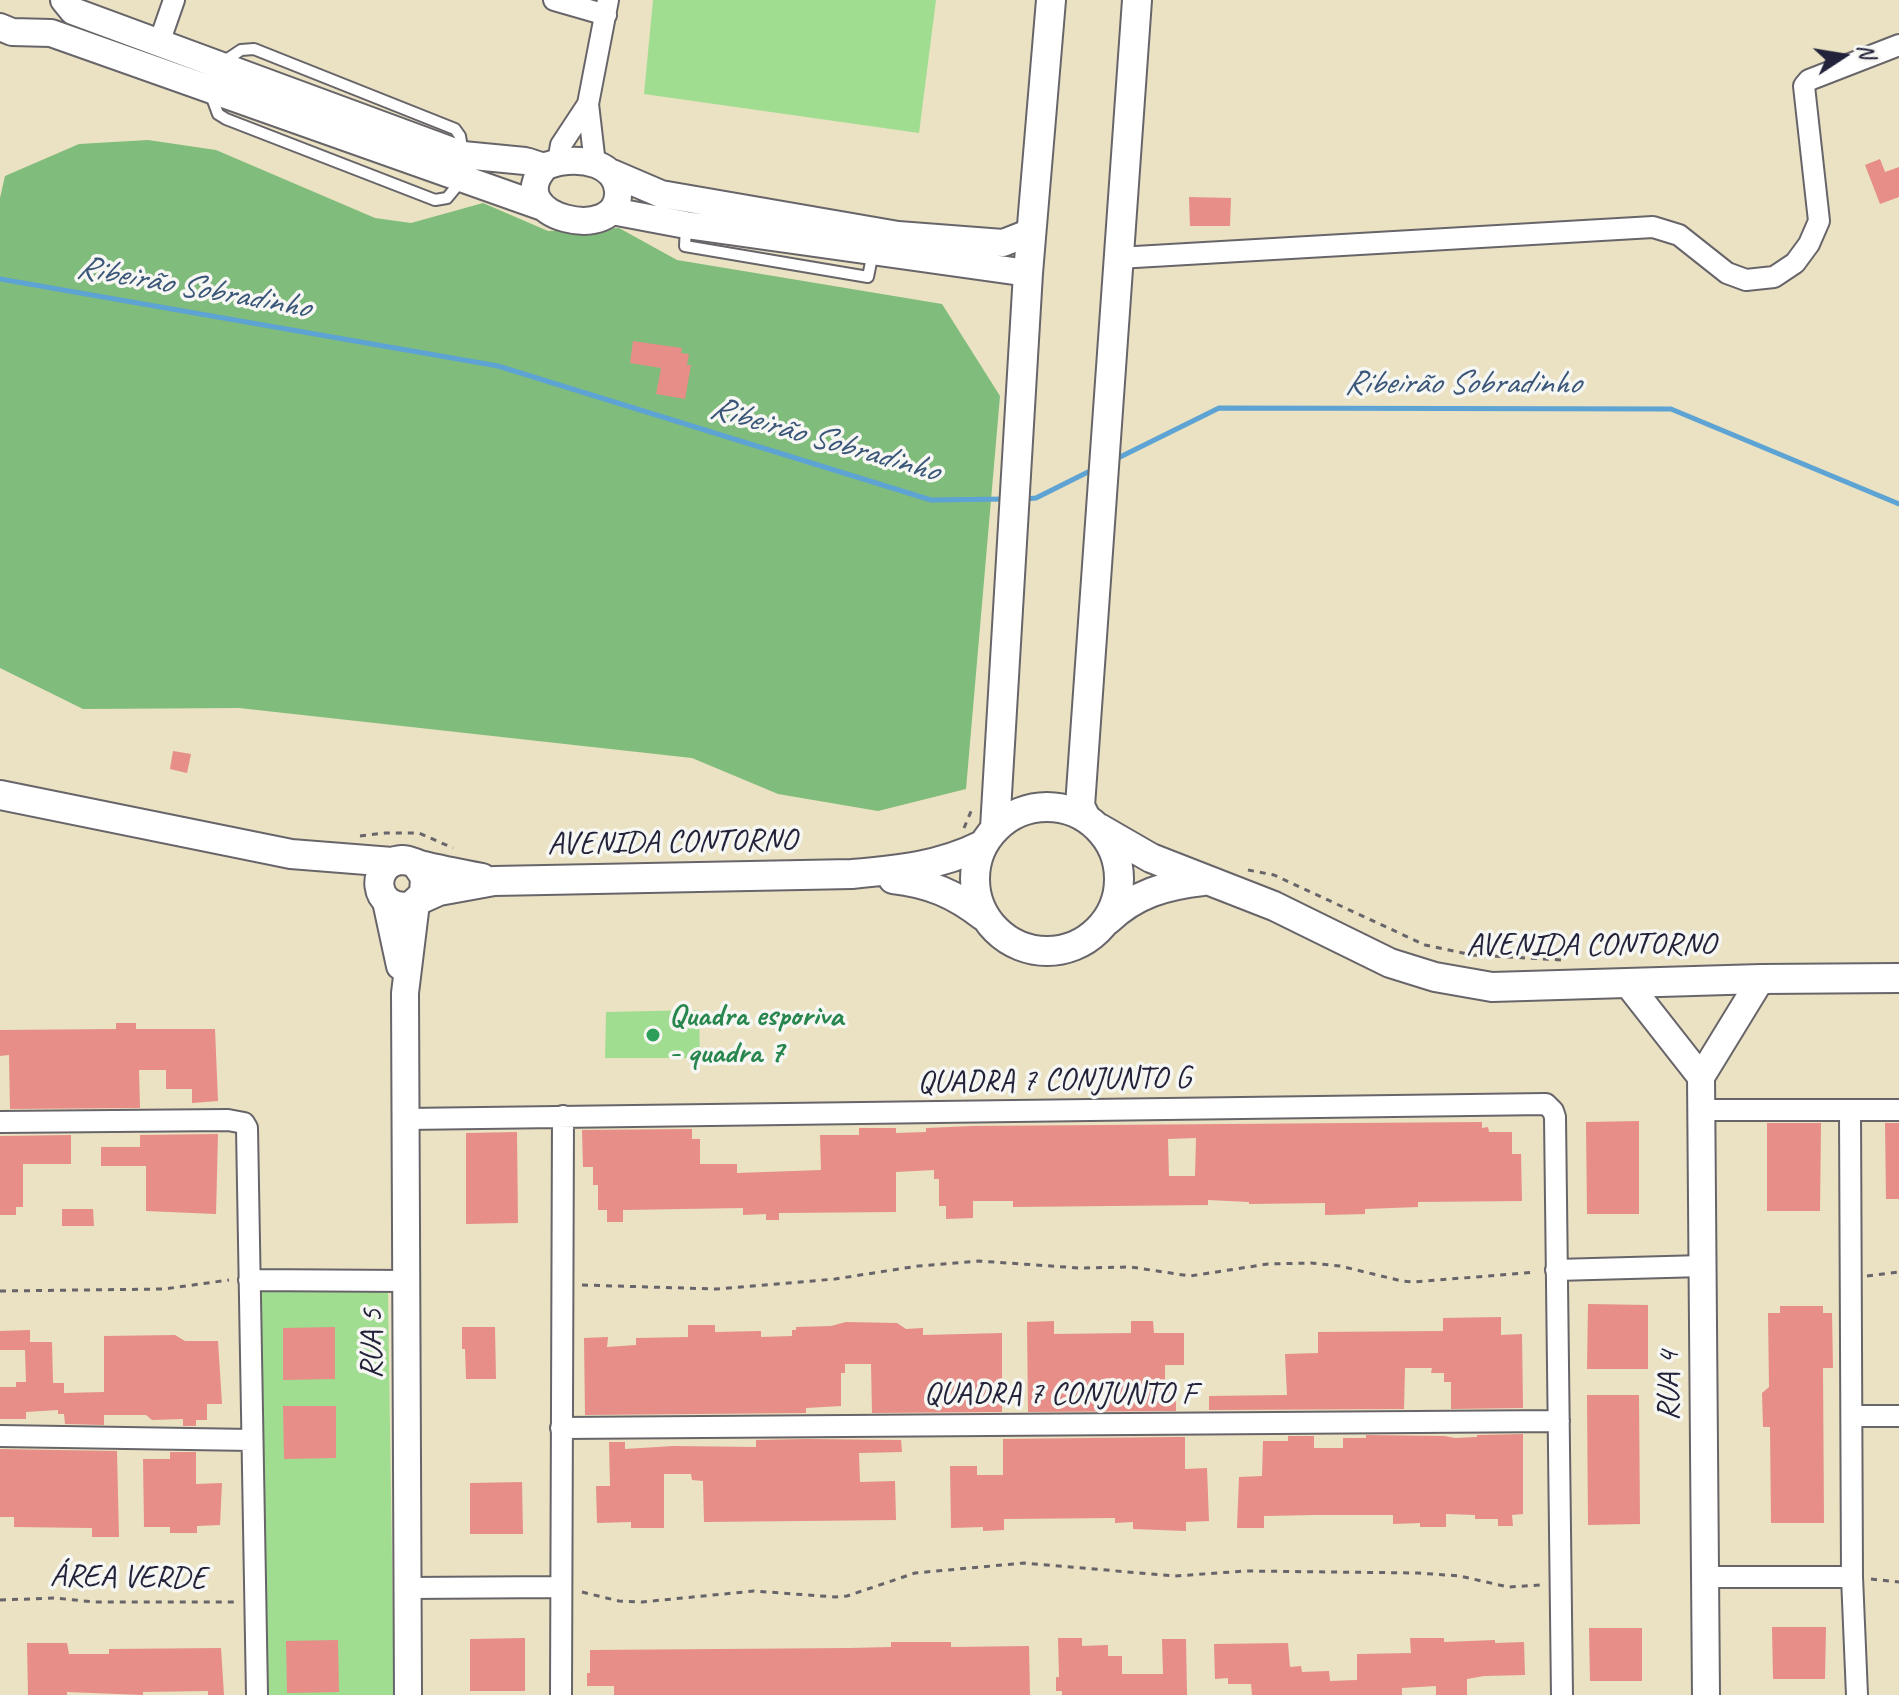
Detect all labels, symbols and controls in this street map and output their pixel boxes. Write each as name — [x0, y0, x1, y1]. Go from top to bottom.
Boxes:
north arrow — [1803, 16, 1883, 96]
text: N — [1851, 41, 1882, 61]
water label: Ribeirão Sobradinho — [74, 247, 312, 329]
water label: Ribeirão Sobradinho — [1344, 364, 1580, 404]
water label: Ribeirão Sobradinho — [705, 388, 943, 492]
street label: AVENIDA CONTORNO — [547, 822, 797, 864]
street label: AVENIDA CONTORNO — [1466, 927, 1716, 965]
place label: Quadra esporiva - quadra 7 — [669, 998, 843, 1073]
marker: Quadra esporiva - quadra 7 — [644, 1026, 662, 1044]
street label: QUADRA 7 CONJUNTO G — [917, 1059, 1191, 1103]
street label: RUA 5 — [354, 1309, 392, 1379]
street label: RUA 4 — [1651, 1351, 1689, 1421]
street label: QUADRA 7 CONJUNTO F — [924, 1376, 1196, 1414]
street label: ÁREA VERDE — [50, 1557, 206, 1599]

